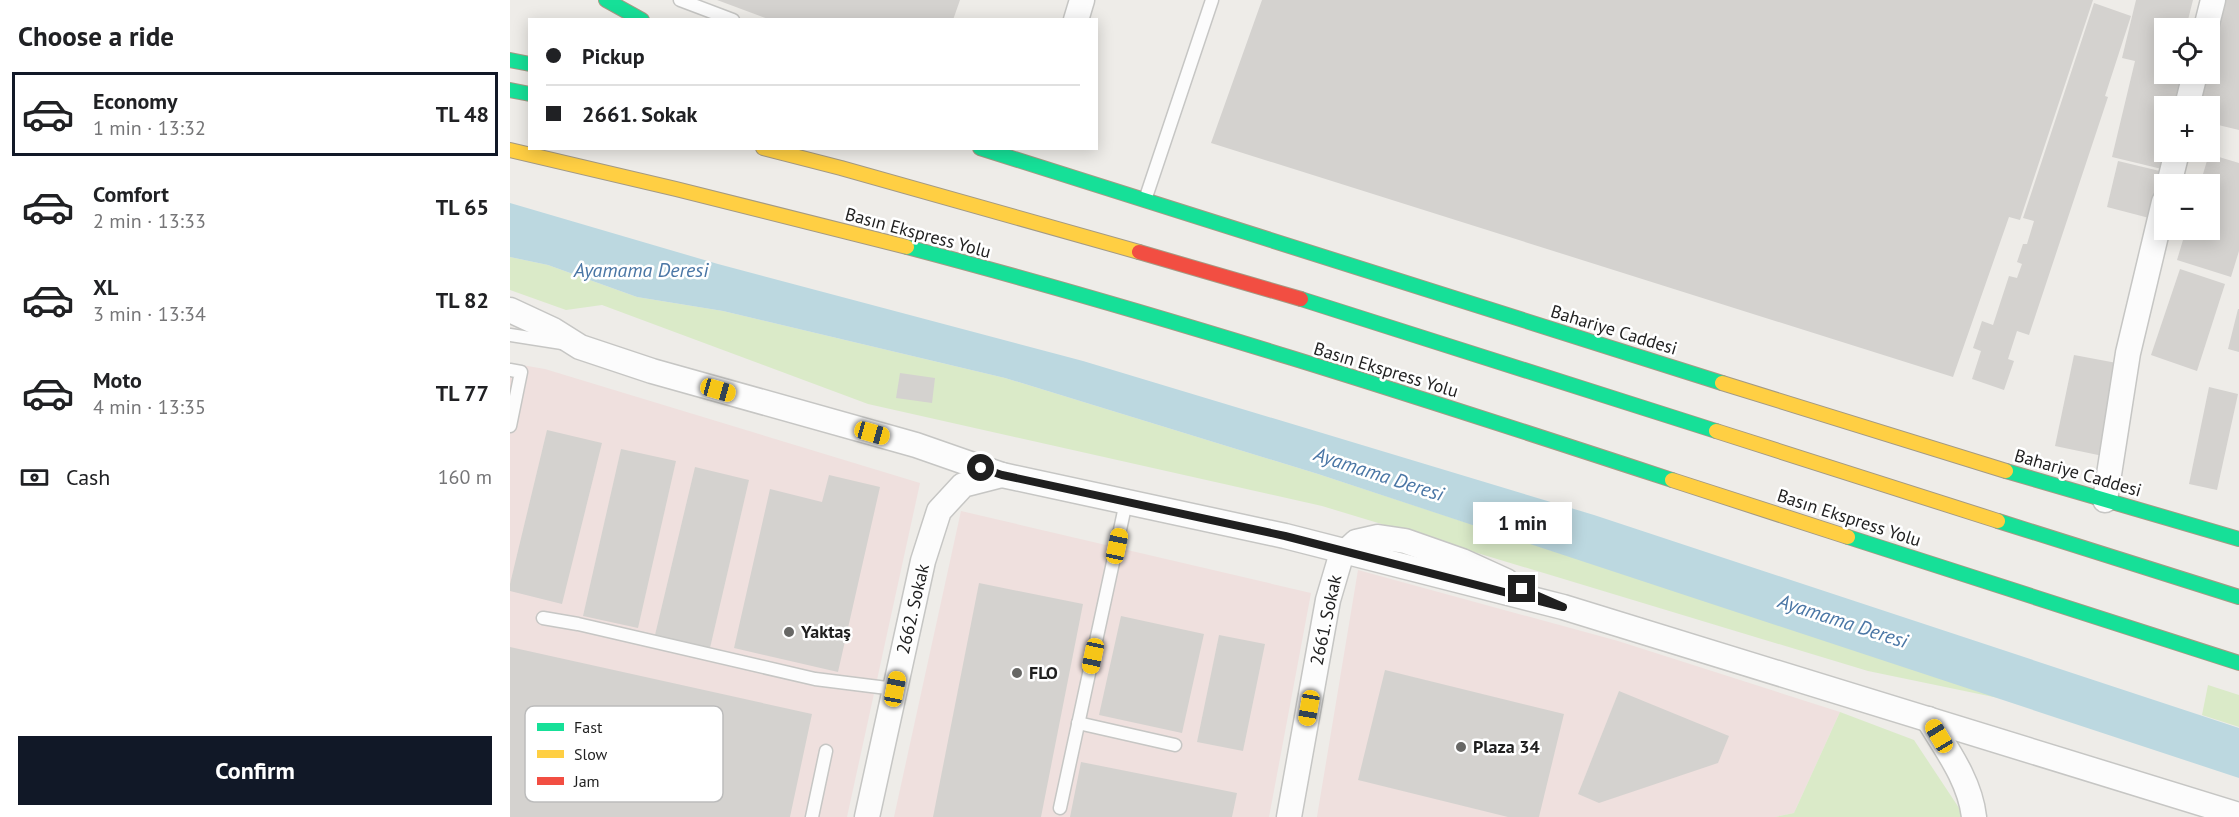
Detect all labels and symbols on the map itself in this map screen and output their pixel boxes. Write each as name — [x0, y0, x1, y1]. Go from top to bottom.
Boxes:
street label: Basın Ekspress Yolu — [843, 202, 993, 263]
water label: Ayamama Deresi — [573, 257, 709, 283]
street label: Bahariye Caddesi — [1548, 299, 1680, 360]
street label: Basın Ekspress Yolu — [1311, 337, 1461, 402]
car — [698, 376, 738, 404]
car — [852, 419, 892, 447]
water label: Ayamama Deresi — [1310, 441, 1448, 507]
street label: Bahariye Caddesi — [2012, 443, 2144, 502]
route start — [967, 454, 994, 481]
street label: Basın Ekspress Yolu — [1774, 483, 1924, 552]
callout: 1 min — [1472, 502, 1572, 544]
car — [1104, 527, 1130, 565]
street label: 2662. Sokak — [891, 561, 934, 656]
street label: 2661. Sokak — [1305, 572, 1346, 667]
route end — [1508, 575, 1535, 602]
water label: Ayamama Deresi — [1774, 588, 1912, 654]
place label: Yaktaş — [800, 620, 851, 643]
marker: Yaktaş — [782, 625, 796, 639]
car — [1080, 637, 1106, 675]
place label: FLO — [1029, 661, 1058, 684]
marker: FLO — [1010, 666, 1024, 680]
car — [883, 670, 907, 708]
car — [1297, 689, 1321, 727]
legend — [525, 706, 723, 802]
car — [1922, 716, 1956, 756]
text: Fast — [574, 717, 603, 737]
place label: Plaza 34 — [1473, 735, 1540, 758]
marker: Plaza 34 — [1454, 740, 1468, 754]
text: Slow — [574, 744, 608, 764]
text: Jam — [573, 771, 600, 791]

